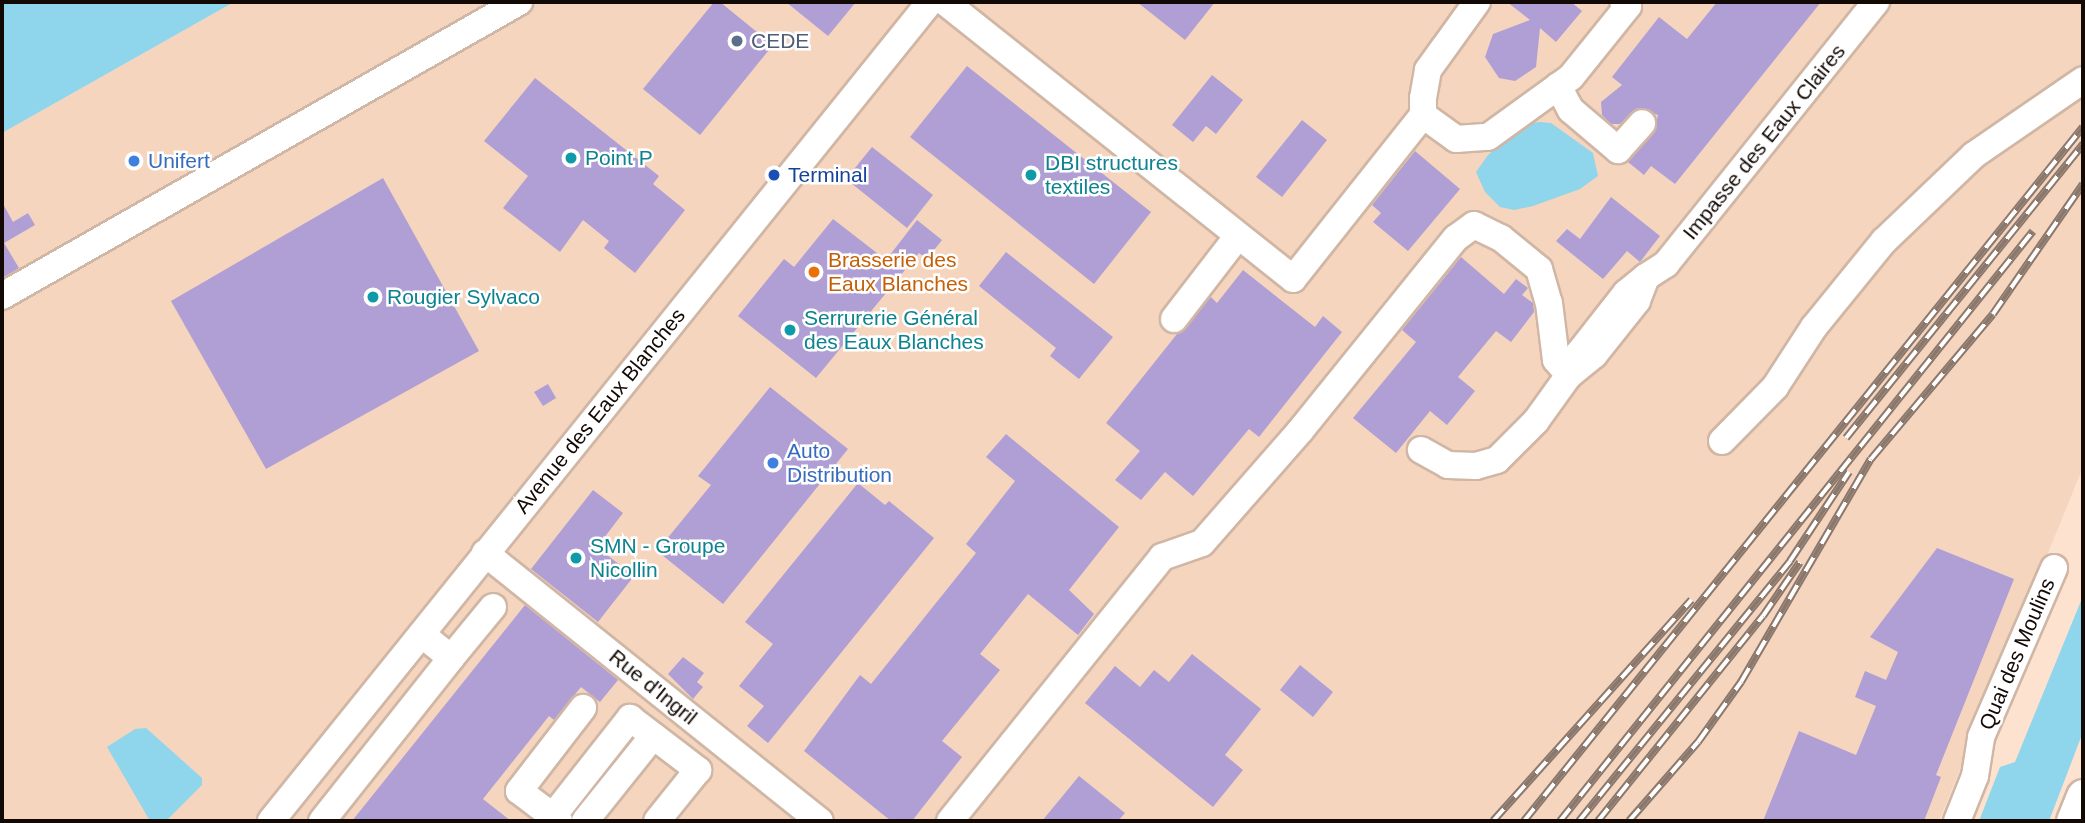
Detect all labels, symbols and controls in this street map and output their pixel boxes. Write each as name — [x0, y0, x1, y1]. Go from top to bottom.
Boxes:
place label: CEDE — [751, 28, 809, 54]
marker: CEDE — [729, 33, 745, 49]
street label: Impasse des Eaux Claires — [1677, 39, 1851, 245]
place label: Point P — [585, 145, 653, 171]
place label: Unifert — [148, 148, 210, 174]
marker: Point P — [563, 150, 579, 166]
place label: DBI structures textiles — [1045, 150, 1178, 200]
marker: Unifert — [126, 153, 142, 169]
place label: Terminal — [788, 162, 867, 188]
marker: Terminal — [766, 167, 782, 183]
marker: DBI structures textiles — [1023, 167, 1039, 183]
place label: Brasserie des Eaux Blanches — [828, 247, 968, 297]
marker: Brasserie des Eaux Blanches — [806, 264, 822, 280]
place label: Rougier Sylvaco — [387, 284, 540, 310]
marker: Rougier Sylvaco — [365, 289, 381, 305]
street label: Avenue des Eaux Blanches — [510, 303, 690, 519]
place label: Serrurerie Général des Eaux Blanches — [804, 305, 984, 355]
marker: Serrurerie Général des Eaux Blanches — [782, 322, 798, 338]
place label: Auto Distribution — [787, 438, 892, 488]
marker: Auto Distribution — [765, 455, 781, 471]
place label: SMN - Groupe Nicollin — [590, 533, 725, 583]
marker: SMN - Groupe Nicollin — [568, 550, 584, 566]
street label: Quai des Moulins — [1974, 574, 2060, 734]
street label: Rue d'Ingril — [604, 644, 702, 730]

